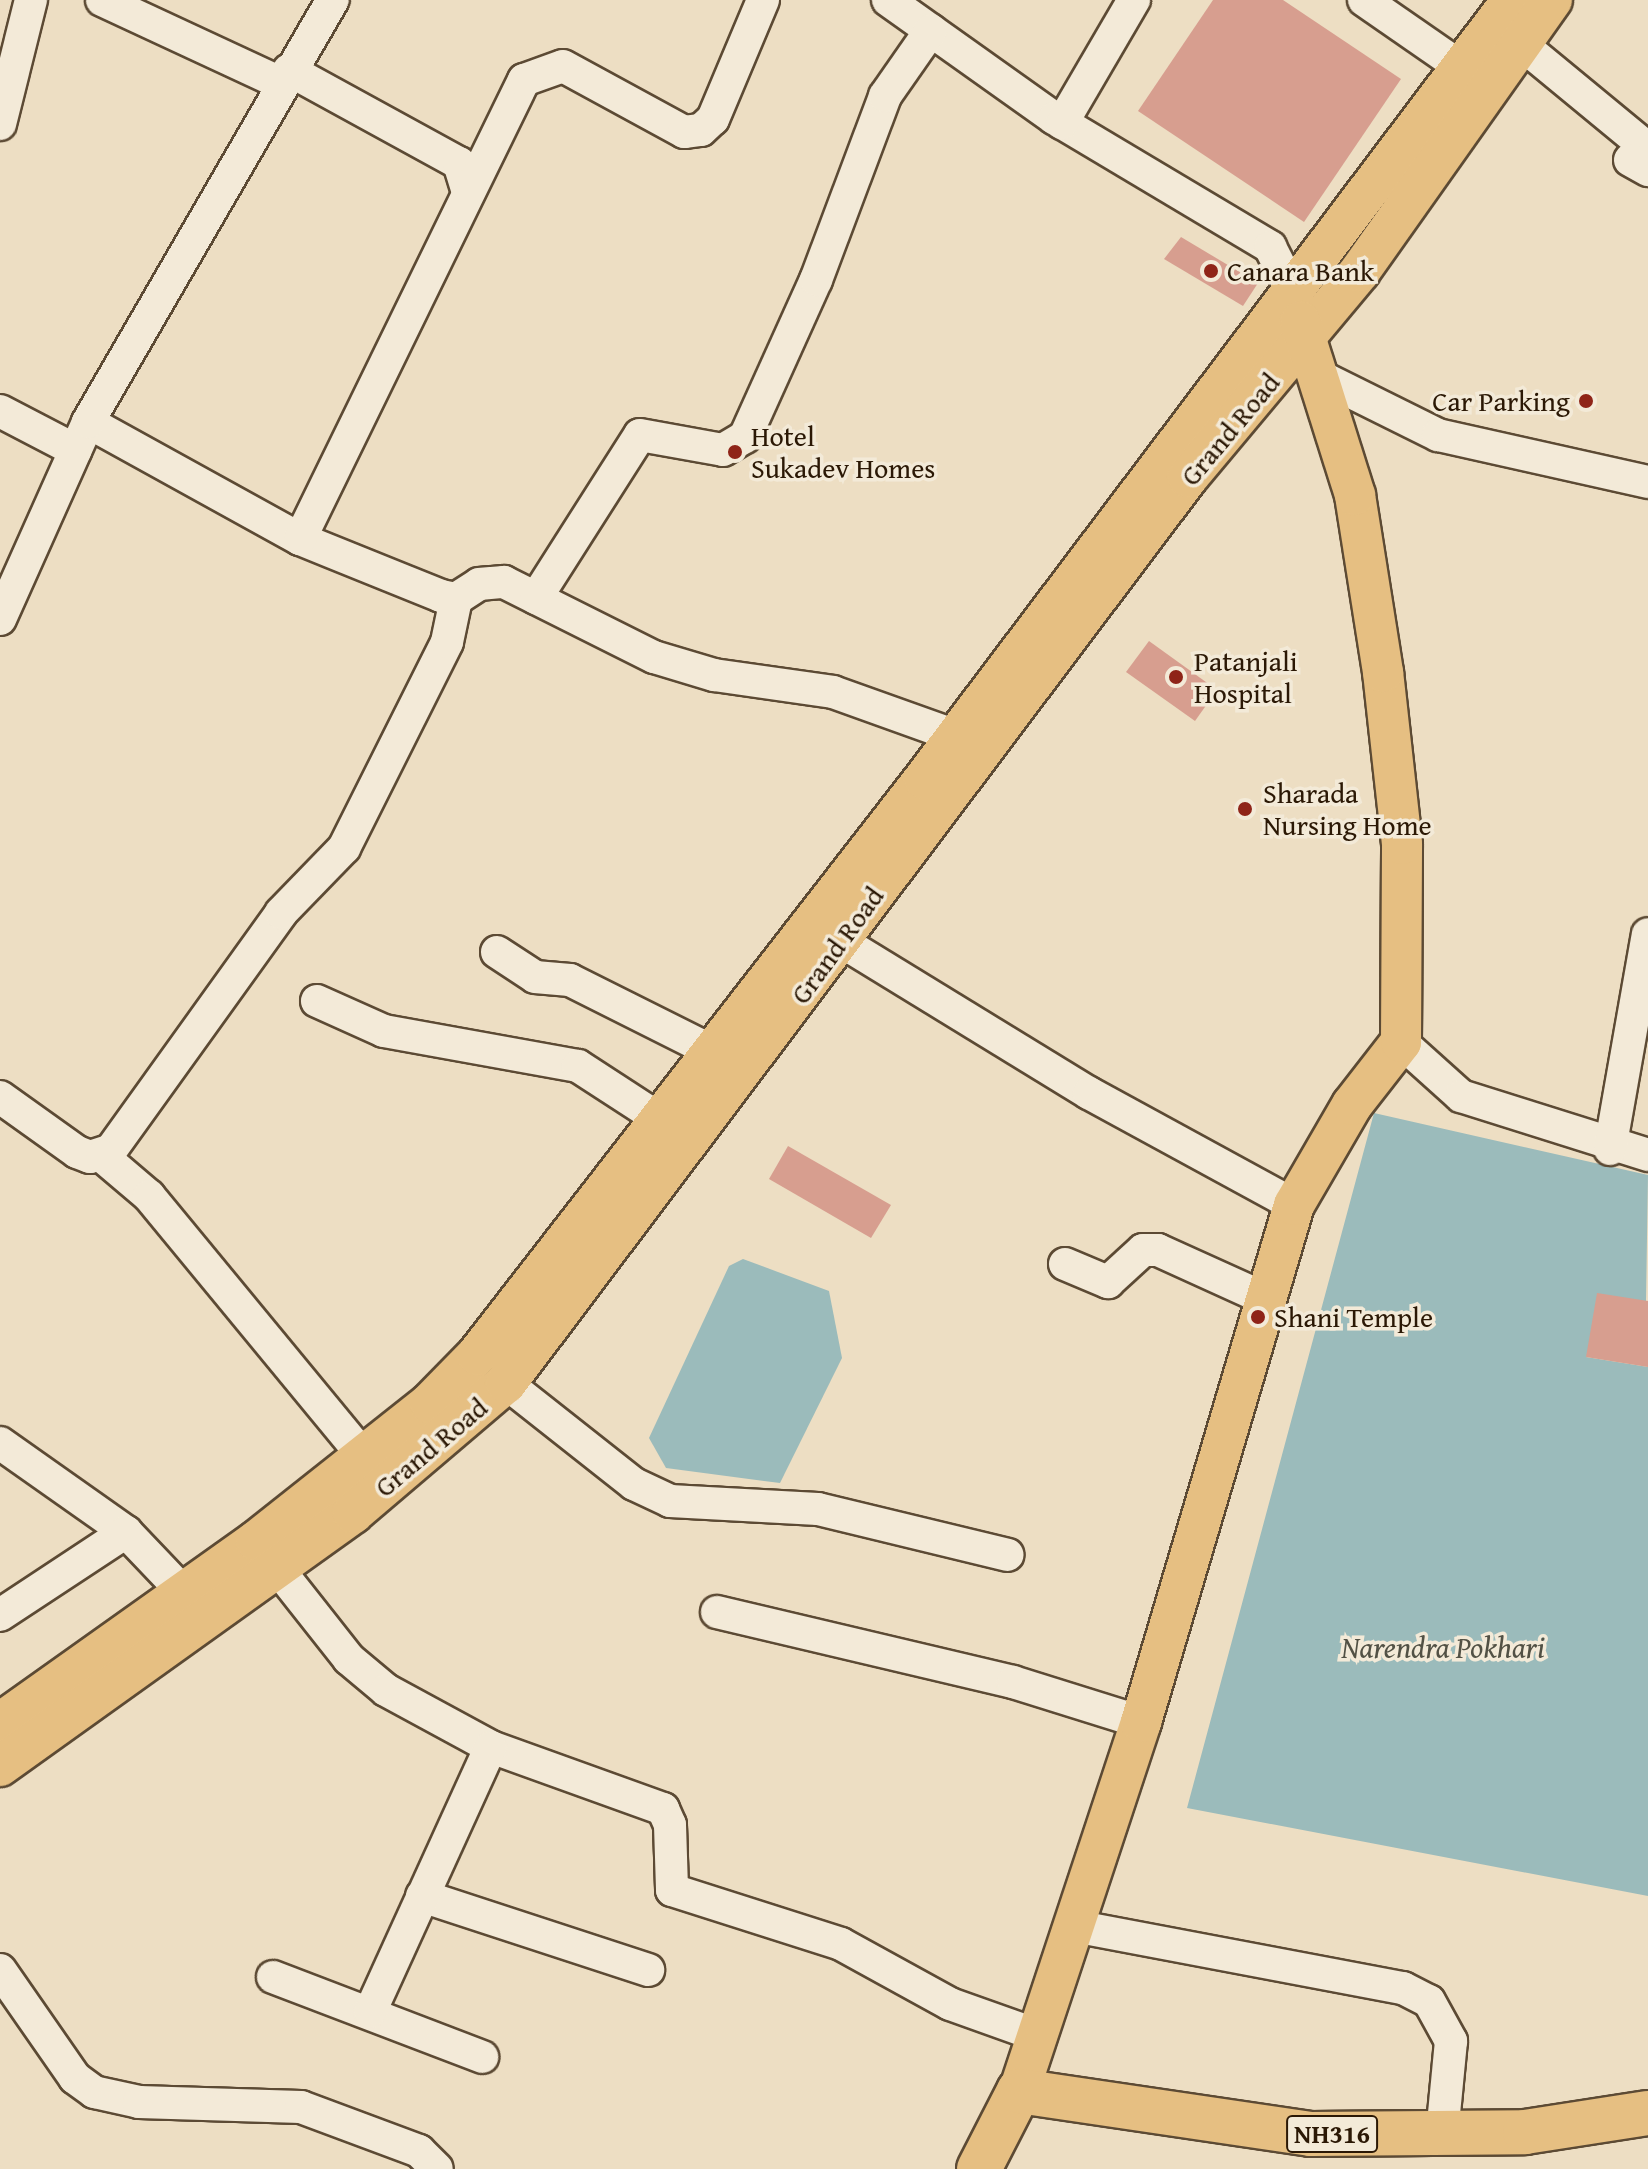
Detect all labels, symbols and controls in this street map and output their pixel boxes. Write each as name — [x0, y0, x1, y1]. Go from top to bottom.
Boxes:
place label: Canara Bank — [1227, 254, 1374, 288]
marker: Canara Bank — [1202, 262, 1220, 280]
street label: Grand Road — [1173, 366, 1287, 492]
place label: Car Parking — [1432, 384, 1570, 418]
marker: Car Parking — [1577, 392, 1595, 410]
place label: Hotel Sukadev Homes — [751, 419, 935, 485]
marker: Hotel Sukadev Homes — [726, 443, 744, 461]
place label: Patanjali Hospital — [1194, 644, 1298, 710]
marker: Patanjali Hospital — [1165, 666, 1187, 688]
place label: Sharada Nursing Home — [1263, 776, 1432, 842]
marker: Sharada Nursing Home — [1234, 798, 1256, 820]
street label: Grand Road — [783, 880, 891, 1010]
place label: Shani Temple — [1274, 1300, 1433, 1334]
marker: Shani Temple — [1249, 1308, 1267, 1326]
street label: Grand Road — [368, 1390, 494, 1504]
water label: Narendra Pokhari — [1341, 1629, 1545, 1665]
road number: NH316 — [1286, 2112, 1378, 2156]

